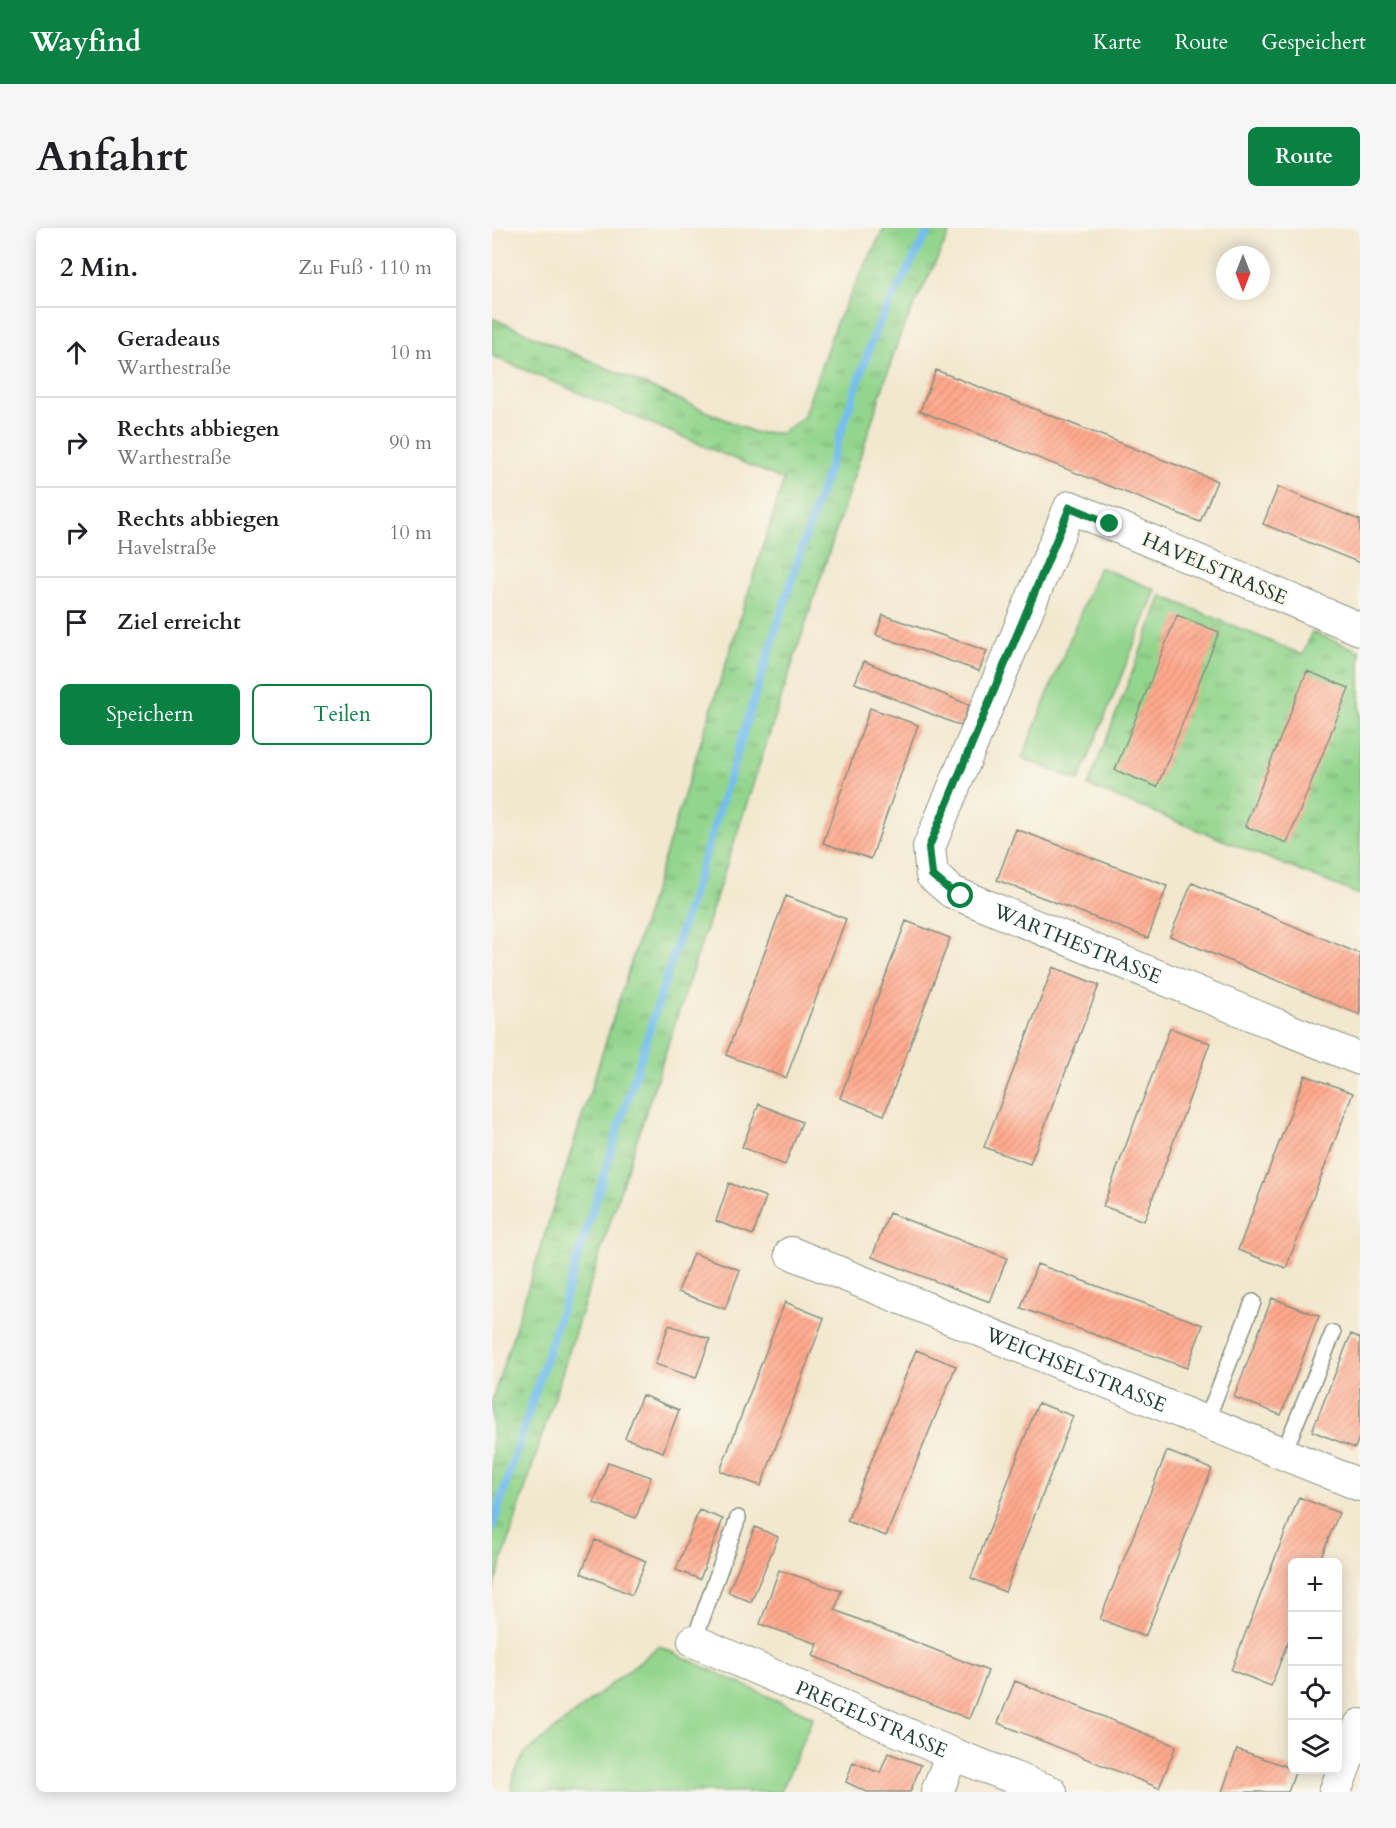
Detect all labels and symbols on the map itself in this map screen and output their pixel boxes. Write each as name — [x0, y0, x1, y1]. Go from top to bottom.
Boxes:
north arrow — [1216, 246, 1270, 300]
route end — [1096, 510, 1122, 536]
street label: HAVELSTRASSE — [1138, 526, 1292, 611]
route start — [947, 882, 973, 908]
street label: WARTHESTRASSE — [989, 897, 1166, 990]
street label: WEICHSELSTRASSE — [981, 1320, 1170, 1419]
street label: PREGELSTRASSE — [791, 1674, 952, 1764]

